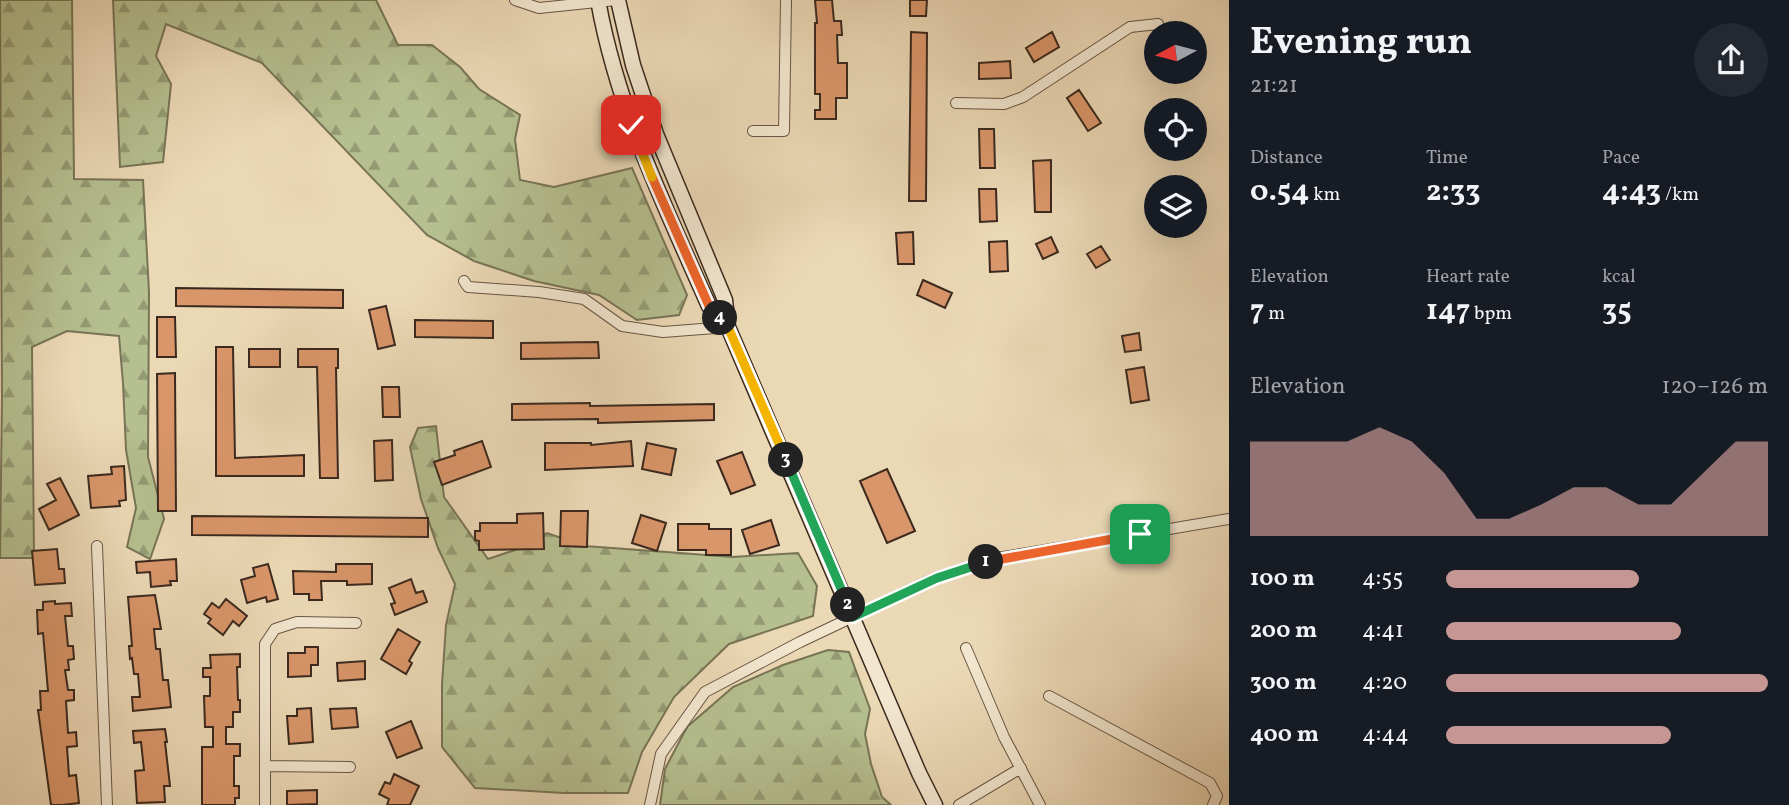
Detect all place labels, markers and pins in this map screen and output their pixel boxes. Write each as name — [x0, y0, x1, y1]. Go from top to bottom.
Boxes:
pin — [601, 95, 661, 155]
pin: 4 — [702, 300, 738, 336]
pin: 3 — [768, 442, 804, 477]
pin — [1110, 504, 1170, 564]
pin: 1 — [968, 544, 1004, 580]
pin: 2 — [830, 588, 866, 622]

